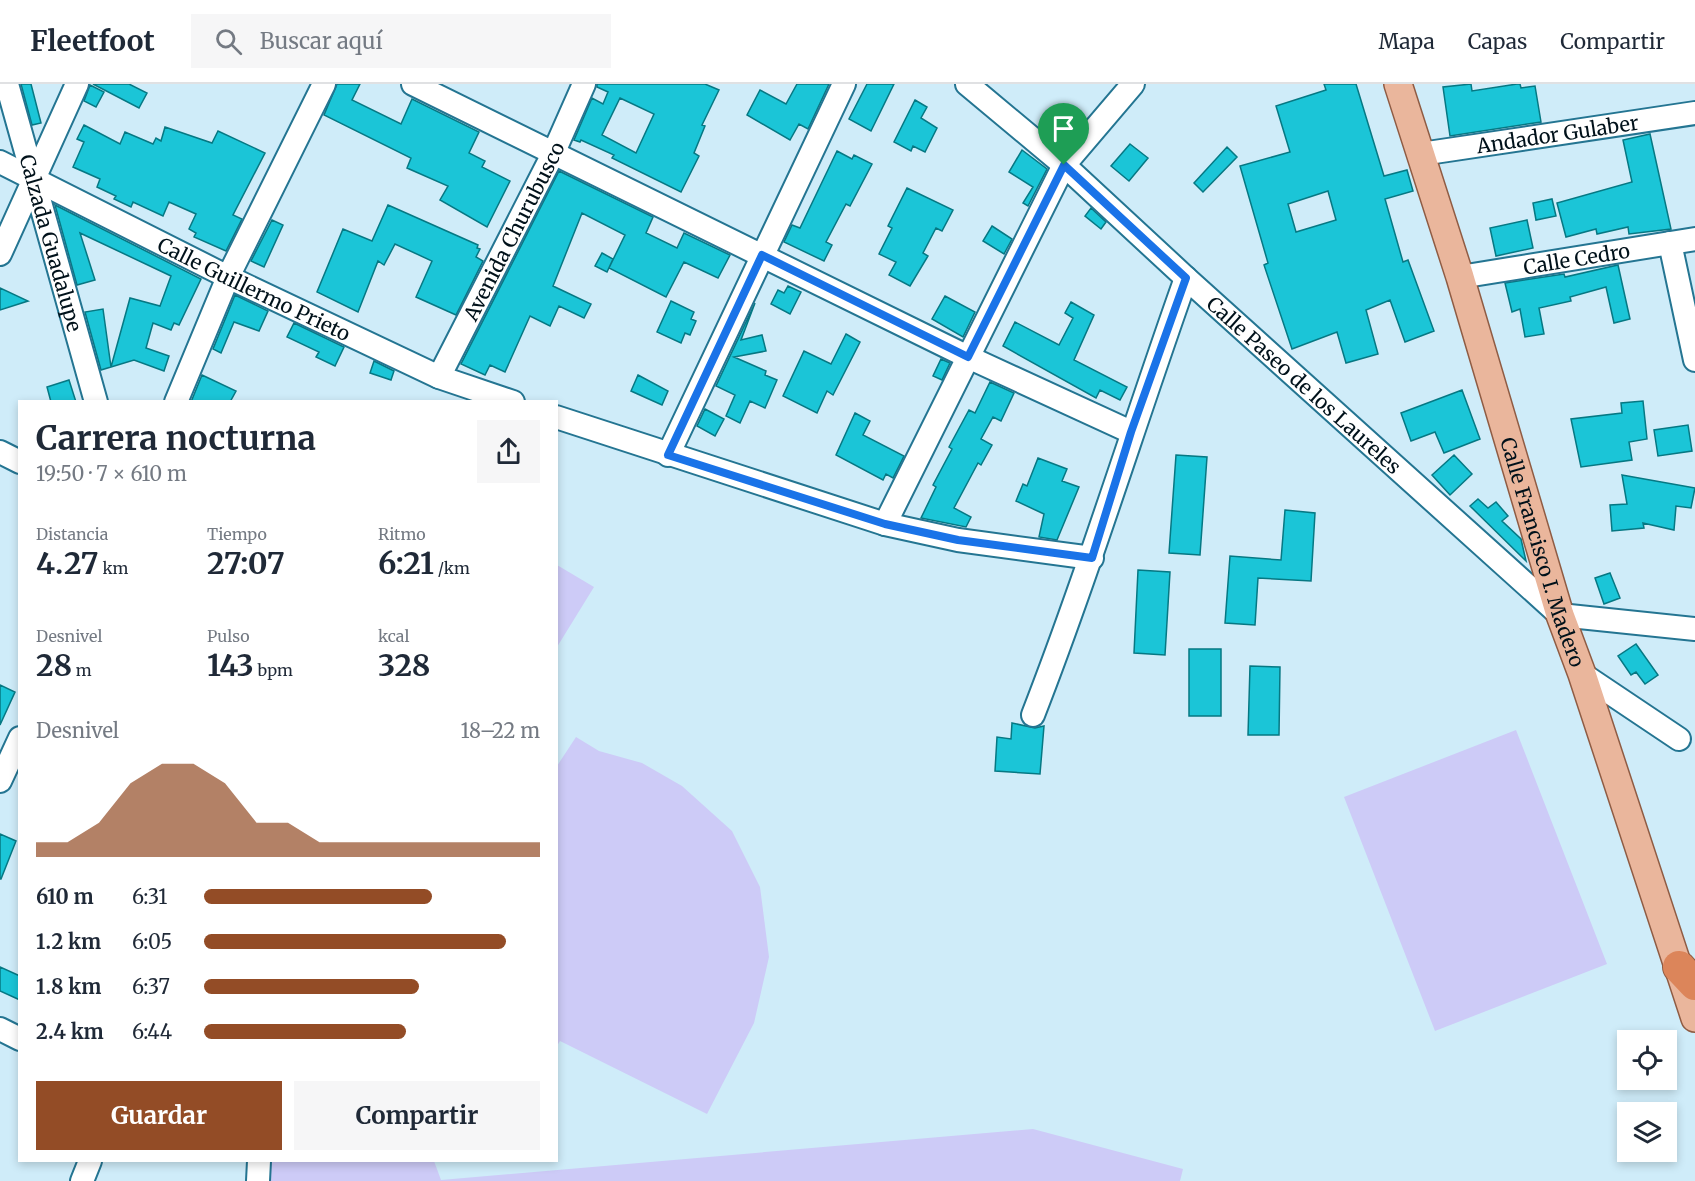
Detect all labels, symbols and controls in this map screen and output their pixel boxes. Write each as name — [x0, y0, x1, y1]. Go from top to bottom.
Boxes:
search box — [191, 14, 611, 68]
text: Fleetfoot — [30, 23, 155, 59]
icon: search — [212, 25, 245, 58]
text: Buscar aquí — [260, 27, 383, 55]
text: Mapa — [1378, 28, 1435, 55]
text: Capas — [1468, 28, 1527, 55]
text: Compartir — [1560, 28, 1665, 55]
pin — [1038, 103, 1089, 165]
street label: Andador Gulaber — [1474, 109, 1640, 158]
icon: arrive — [1047, 112, 1080, 145]
street label: Avenida Churubusco — [457, 138, 569, 325]
street label: Calzada Guadalupe — [15, 152, 88, 334]
street label: Calle Guillermo Prieto — [154, 231, 355, 346]
street label: Calle Cedro — [1521, 237, 1632, 279]
street label: Calle Paseo de los Laureles — [1202, 291, 1407, 479]
text: Carrera nocturna — [36, 418, 316, 459]
button: share — [477, 420, 540, 483]
street label: Calle Francisco I. Madero — [1496, 434, 1591, 671]
text: 19:50 · 7 × 610 m — [36, 461, 187, 486]
text: Distancia — [36, 524, 108, 544]
text: Tiempo — [207, 524, 267, 544]
text: Ritmo — [378, 524, 426, 544]
text: 4.27 — [36, 544, 99, 582]
text: 27:07 — [207, 544, 285, 582]
text: 6:21 — [378, 544, 434, 582]
text: km — [99, 558, 128, 578]
text: /km — [434, 558, 470, 578]
text: Desnivel — [36, 626, 102, 646]
text: Pulso — [207, 626, 250, 646]
text: kcal — [378, 626, 409, 646]
text: 28 — [36, 646, 72, 684]
text: 143 — [207, 646, 254, 684]
text: 328 — [378, 646, 430, 684]
text: m — [72, 660, 92, 680]
text: bpm — [254, 660, 293, 680]
text: Desnivel — [36, 718, 119, 743]
text: 18–22 m — [461, 718, 540, 743]
text: 610 m — [36, 884, 94, 909]
text: 6:31 — [132, 884, 167, 909]
text: 1.2 km — [36, 929, 101, 954]
text: 6:05 — [132, 929, 172, 954]
text: 1.8 km — [36, 974, 101, 999]
text: 6:37 — [132, 974, 170, 999]
text: 2.4 km — [36, 1019, 104, 1044]
text: 6:44 — [132, 1019, 172, 1044]
map controls — [1617, 1030, 1677, 1162]
button: locate — [1617, 1030, 1677, 1090]
button: Guardar — [36, 1081, 282, 1150]
button: Compartir — [294, 1081, 540, 1150]
button: layers — [1617, 1102, 1677, 1162]

